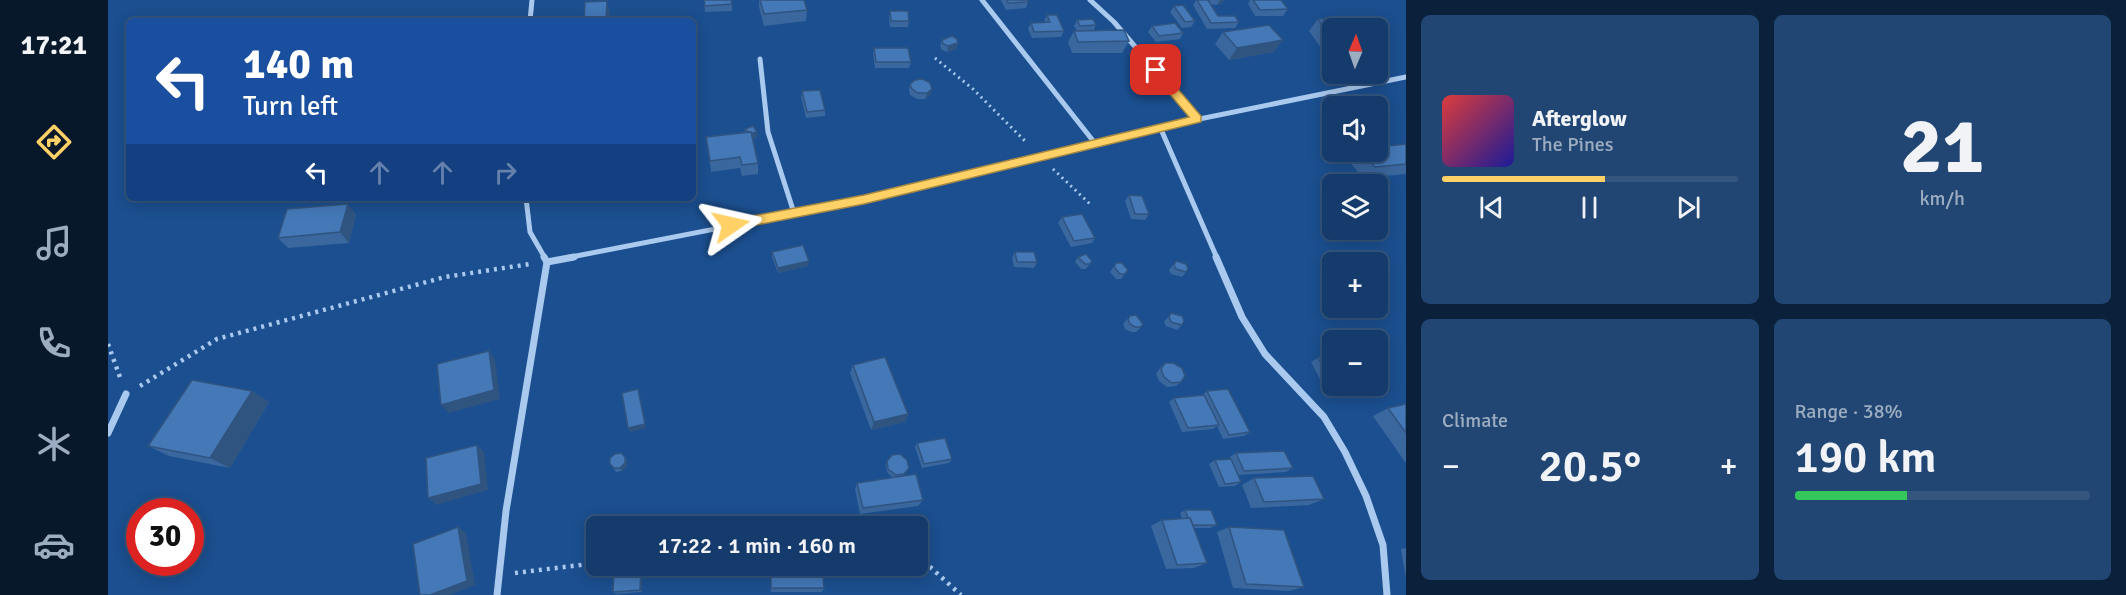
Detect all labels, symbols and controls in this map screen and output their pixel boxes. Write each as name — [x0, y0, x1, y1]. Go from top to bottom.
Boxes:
north arrow — [1322, 18, 1388, 84]
map controls — [1322, 18, 1388, 396]
text: 17:21 — [21, 29, 87, 62]
text: 140 m — [243, 39, 354, 90]
icon: left — [144, 42, 222, 120]
pin — [1130, 44, 1181, 95]
icon: arrive — [1139, 53, 1172, 86]
text: Turn left — [243, 90, 338, 123]
button: sound — [1322, 96, 1388, 162]
text: 21 — [1900, 99, 1984, 195]
text: Afterglow — [1532, 105, 1627, 132]
icon: directions — [33, 121, 75, 163]
text: The Pines — [1532, 132, 1614, 157]
icon: left — [300, 156, 333, 189]
icon: ahead — [363, 156, 396, 189]
icon: ahead — [426, 156, 459, 189]
icon: right — [489, 156, 522, 189]
button: layers — [1322, 174, 1388, 240]
text: km/h — [1920, 186, 1965, 211]
icon: previous — [1475, 191, 1508, 224]
icon: pause — [1573, 191, 1606, 224]
icon: next — [1672, 191, 1705, 224]
position arrow — [699, 193, 763, 257]
icon: music — [33, 222, 75, 264]
button: + — [1322, 252, 1388, 318]
icon: phone — [33, 322, 75, 364]
button: − — [1322, 330, 1388, 396]
text: Range · 38% — [1795, 399, 1903, 424]
text: Climate — [1442, 408, 1508, 433]
icon: climate — [33, 423, 75, 465]
text: 190 km — [1795, 430, 1937, 485]
text: 20.5° — [1538, 439, 1641, 494]
text: − — [1442, 446, 1460, 487]
text: + — [1720, 446, 1738, 487]
speed limit sign: 30 — [126, 498, 204, 576]
icon: car — [33, 524, 75, 566]
text: 17:22 · 1 min · 160 m — [658, 532, 856, 559]

